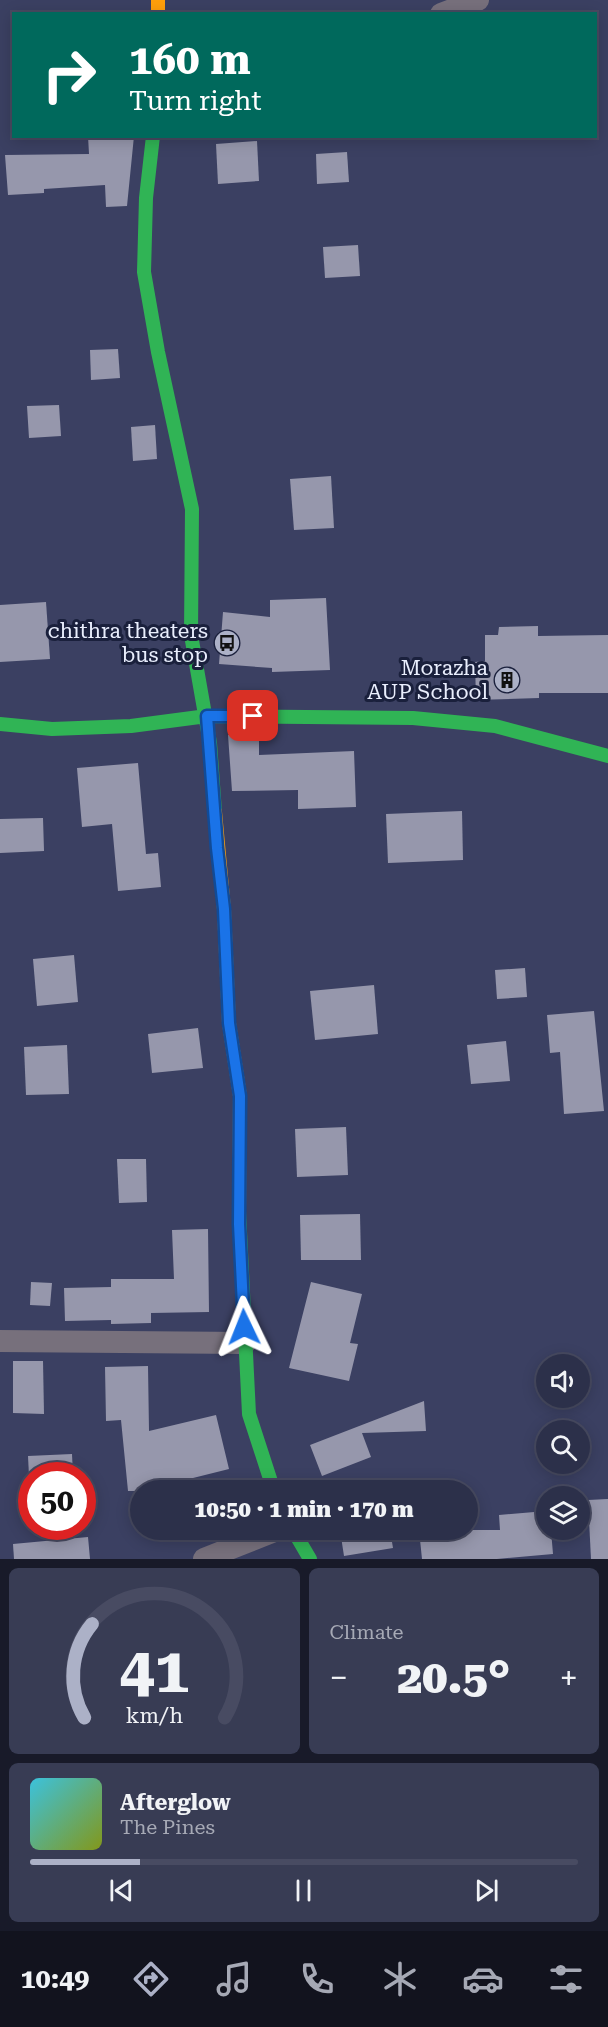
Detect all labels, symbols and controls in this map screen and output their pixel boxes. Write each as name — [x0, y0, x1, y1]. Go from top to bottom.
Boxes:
text: 160 m — [129, 35, 251, 84]
icon: right — [30, 36, 108, 114]
text: Turn right — [129, 85, 262, 117]
place label: chithra theaters bus stop — [48, 619, 208, 667]
bus stop icon: chithra theaters bus stop — [212, 628, 242, 658]
place label: Morazha AUP School — [367, 656, 489, 704]
building icon: Morazha AUP School — [492, 665, 522, 695]
pin — [227, 690, 278, 741]
icon: arrive — [236, 699, 269, 732]
position arrow — [212, 1295, 276, 1359]
map controls — [536, 1354, 590, 1540]
button: sound — [536, 1354, 590, 1408]
button: search — [536, 1420, 590, 1474]
speed limit sign: 50 — [18, 1462, 96, 1540]
button: layers — [536, 1486, 590, 1540]
text: 10:50 · 1 min · 170 m — [194, 1497, 414, 1522]
text: Climate — [330, 1620, 404, 1644]
text: 41 — [119, 1634, 189, 1707]
text: 20.5° — [397, 1651, 510, 1704]
text: − — [330, 1658, 348, 1697]
text: + — [560, 1658, 578, 1697]
text: km/h — [126, 1703, 183, 1728]
text: Afterglow — [120, 1790, 231, 1815]
text: The Pines — [120, 1815, 215, 1839]
icon: previous — [105, 1874, 138, 1907]
icon: pause — [287, 1874, 320, 1907]
icon: next — [470, 1874, 503, 1907]
icon: directions — [130, 1958, 172, 2000]
icon: music — [213, 1958, 255, 2000]
icon: phone — [296, 1958, 338, 2000]
icon: climate — [379, 1958, 421, 2000]
icon: car — [462, 1958, 504, 2000]
icon: filters — [545, 1958, 587, 2000]
text: 10:49 — [21, 1963, 89, 1995]

